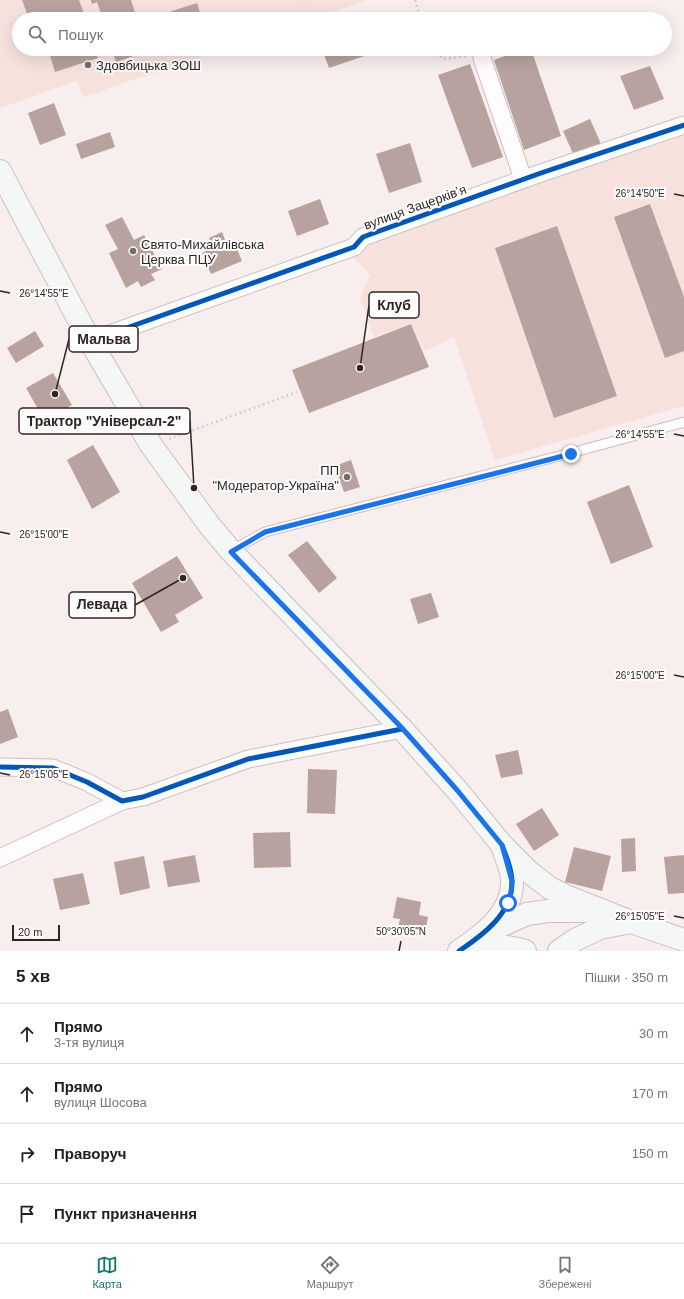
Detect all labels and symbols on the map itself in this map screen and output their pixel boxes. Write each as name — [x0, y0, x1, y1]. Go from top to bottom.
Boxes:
place label: Здовбицька ЗОШ — [96, 58, 201, 73]
marker: Здовбицька ЗОШ — [83, 60, 93, 70]
street label: вулиця Зацерківʼя — [362, 181, 468, 233]
text: 26°14'50"E — [615, 188, 665, 199]
place label: Свято-Михайлівська Церква ПЦУ — [141, 237, 265, 267]
marker: Свято-Михайлівська Церква ПЦУ — [128, 246, 138, 256]
text: 26°14'55"E — [19, 288, 69, 299]
callout: Клуб — [369, 292, 419, 318]
text: Клуб — [377, 297, 411, 313]
callout: Мальва — [69, 326, 138, 352]
text: Мальва — [77, 331, 131, 347]
callout: Трактор "Універсал-2" — [19, 408, 190, 434]
text: Трактор "Універсал-2" — [27, 413, 181, 429]
text: 26°14'55"E — [615, 429, 665, 440]
route end — [562, 445, 580, 463]
place label: ПП "Модератор-Україна" — [212, 463, 339, 493]
marker: ПП "Модератор-Україна" — [342, 472, 352, 482]
text: 26°15'00"E — [19, 529, 69, 540]
callout: Левада — [69, 592, 135, 618]
text: Левада — [77, 596, 127, 612]
text: 26°15'00"E — [615, 670, 665, 681]
text: 26°15'05"E — [19, 769, 69, 780]
route start — [499, 894, 517, 912]
text: 26°15'05"E — [615, 911, 665, 922]
scale bar — [12, 923, 60, 942]
text: 50°30'05"N — [376, 926, 426, 937]

